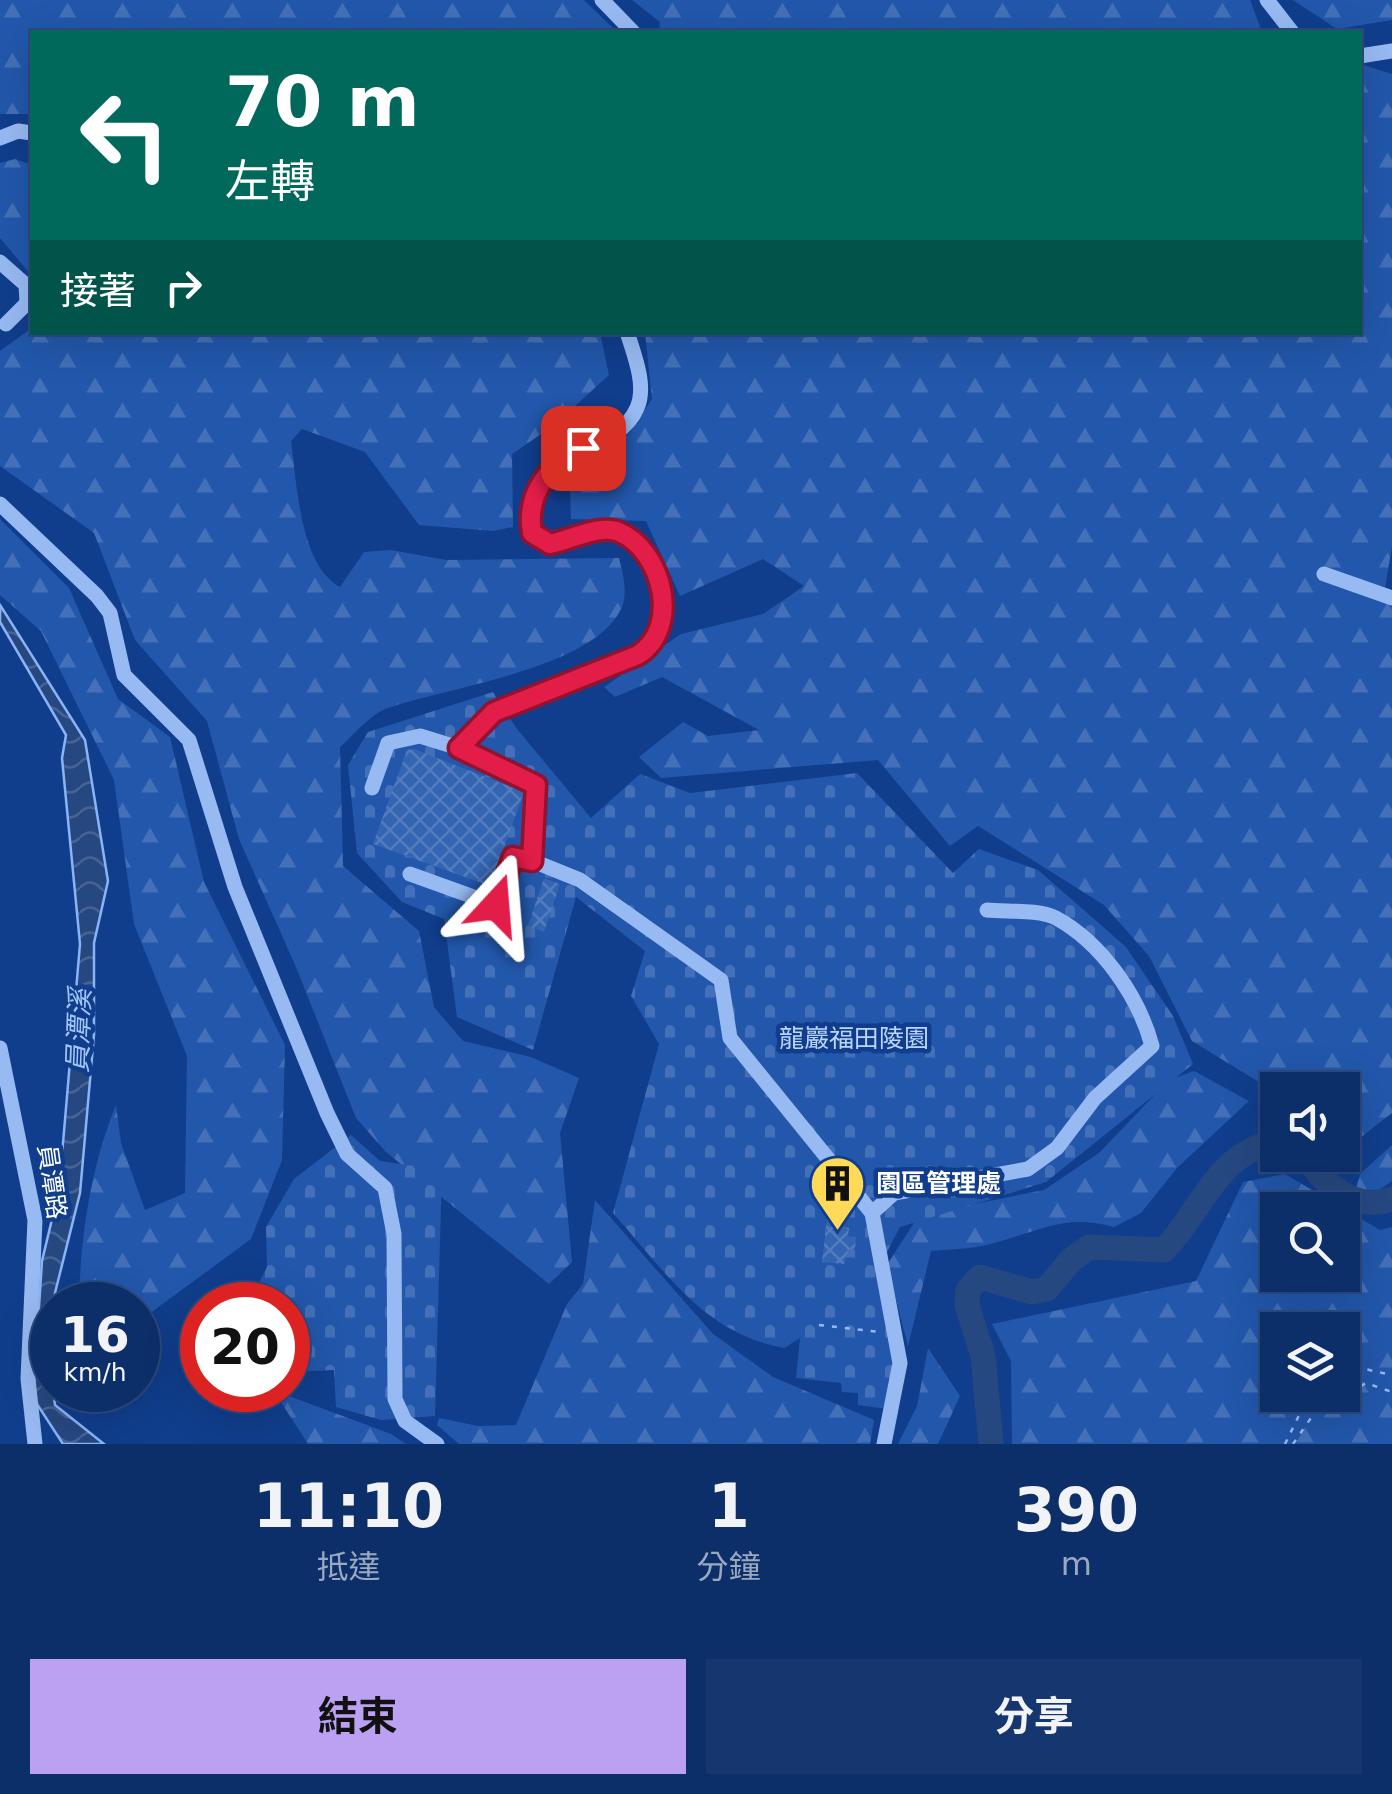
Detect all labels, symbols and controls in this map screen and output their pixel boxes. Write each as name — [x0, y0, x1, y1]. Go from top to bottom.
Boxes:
text: 70 m — [225, 61, 420, 143]
icon: left — [60, 70, 190, 200]
text: 左轉 — [225, 155, 315, 208]
icon: right — [156, 260, 211, 315]
text: 接著 — [60, 269, 136, 313]
pin — [541, 406, 626, 491]
icon: arrive — [556, 421, 611, 476]
position arrow — [444, 853, 548, 957]
water label: 員潭溪 — [61, 984, 97, 1074]
park label: 龍巖福田陵園 — [779, 1024, 929, 1053]
map controls — [1260, 1072, 1360, 1412]
button: sound — [1260, 1072, 1360, 1172]
street label: 員潭路 — [32, 1143, 72, 1221]
building icon: 園區管理處 — [807, 1153, 867, 1232]
place label: 園區管理處 — [876, 1169, 1001, 1198]
button: search — [1260, 1192, 1360, 1292]
speed limit sign: 20 — [180, 1282, 310, 1412]
text: 16 — [60, 1306, 130, 1364]
button: layers — [1260, 1312, 1360, 1412]
text: km/h — [63, 1358, 127, 1387]
text: 11:10 — [253, 1471, 444, 1541]
text: 1 — [708, 1471, 750, 1541]
text: 390 — [1014, 1475, 1139, 1545]
text: m — [1061, 1545, 1092, 1583]
text: 抵達 — [316, 1548, 380, 1586]
text: 分鐘 — [697, 1548, 761, 1586]
button: 結束 — [30, 1659, 686, 1774]
button: 分享 — [706, 1659, 1362, 1774]

